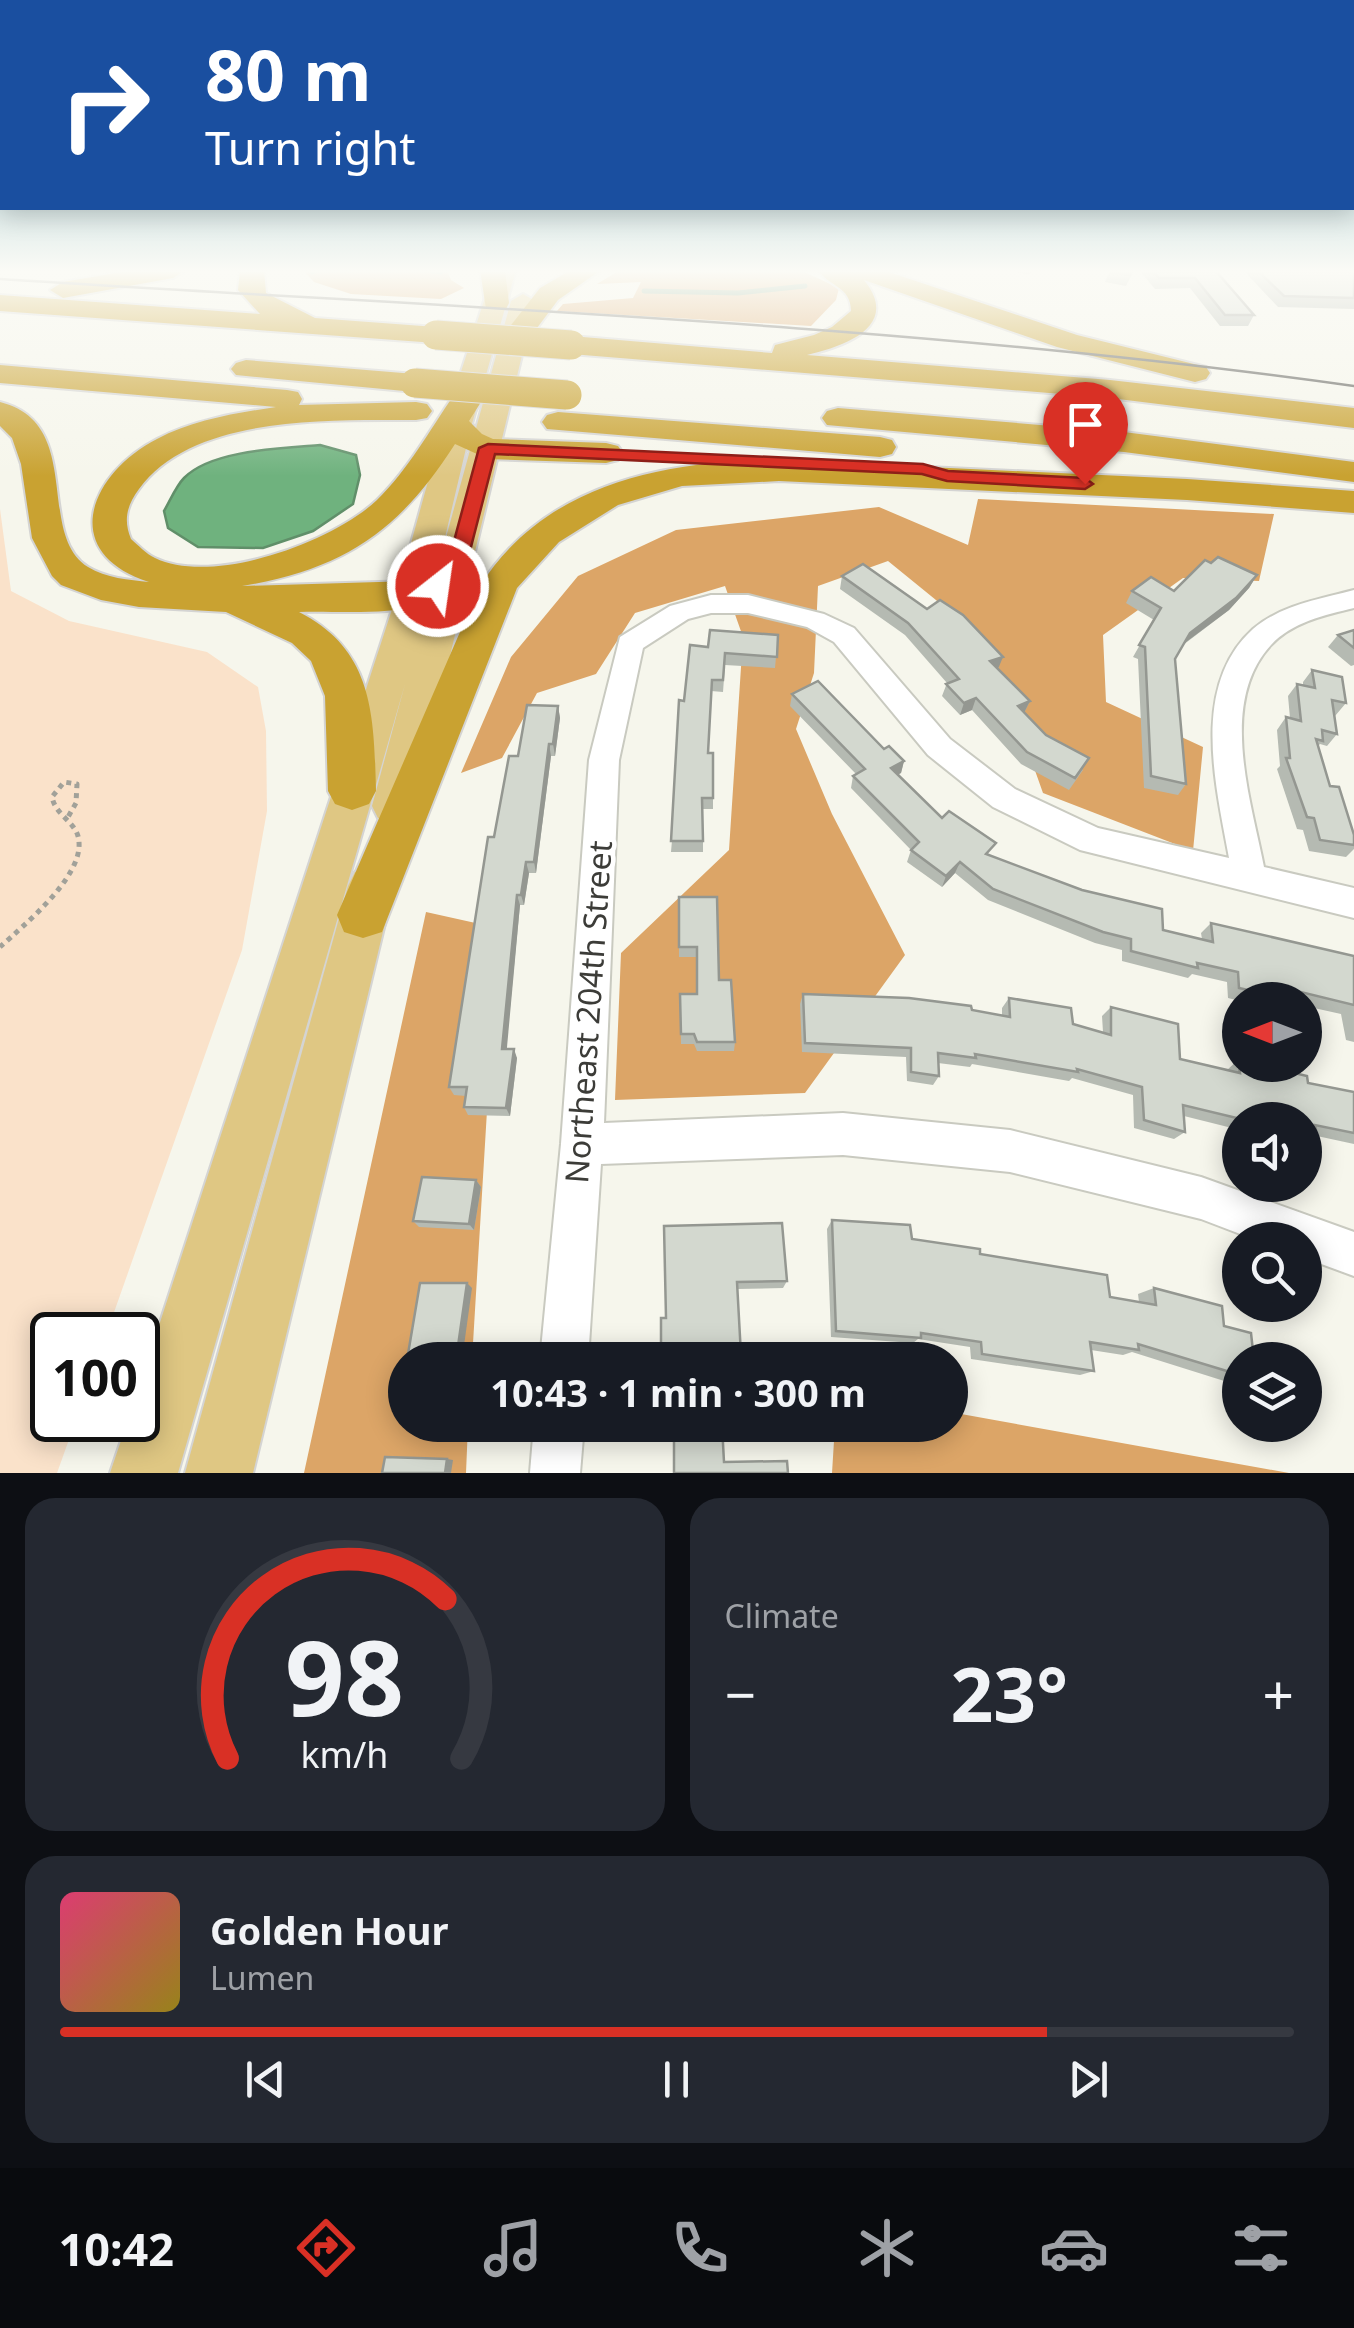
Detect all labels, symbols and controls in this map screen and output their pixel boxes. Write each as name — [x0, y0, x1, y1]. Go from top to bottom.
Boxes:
text: 80 m — [205, 26, 372, 122]
icon: right — [40, 40, 170, 170]
text: Turn right — [205, 117, 416, 178]
pin — [1043, 382, 1128, 485]
icon: arrive — [1058, 397, 1113, 452]
position arrow — [386, 534, 490, 638]
street label: Northeast 204th Street — [554, 839, 621, 1185]
north arrow — [1222, 982, 1322, 1082]
map controls — [1222, 982, 1322, 1442]
button: sound — [1222, 1102, 1322, 1202]
button: search — [1222, 1222, 1322, 1322]
speed limit sign: 100 — [30, 1312, 160, 1442]
button: layers — [1222, 1342, 1322, 1442]
text: 10:43 · 1 min · 300 m — [490, 1366, 866, 1418]
text: Climate — [725, 1594, 839, 1637]
text: 98 — [285, 1605, 404, 1746]
text: 23° — [950, 1642, 1068, 1744]
text: − — [725, 1656, 756, 1731]
text: + — [1263, 1656, 1294, 1731]
text: km/h — [301, 1730, 389, 1778]
text: Golden Hour — [210, 1904, 448, 1956]
text: Lumen — [210, 1956, 314, 1999]
icon: previous — [238, 2052, 293, 2107]
icon: pause — [649, 2052, 704, 2107]
icon: next — [1061, 2052, 1116, 2107]
icon: directions — [291, 2213, 361, 2283]
icon: music — [478, 2213, 548, 2283]
icon: phone — [665, 2213, 735, 2283]
icon: climate — [852, 2213, 922, 2283]
icon: car — [1039, 2213, 1109, 2283]
icon: filters — [1226, 2213, 1296, 2283]
text: 10:42 — [58, 2218, 174, 2279]

